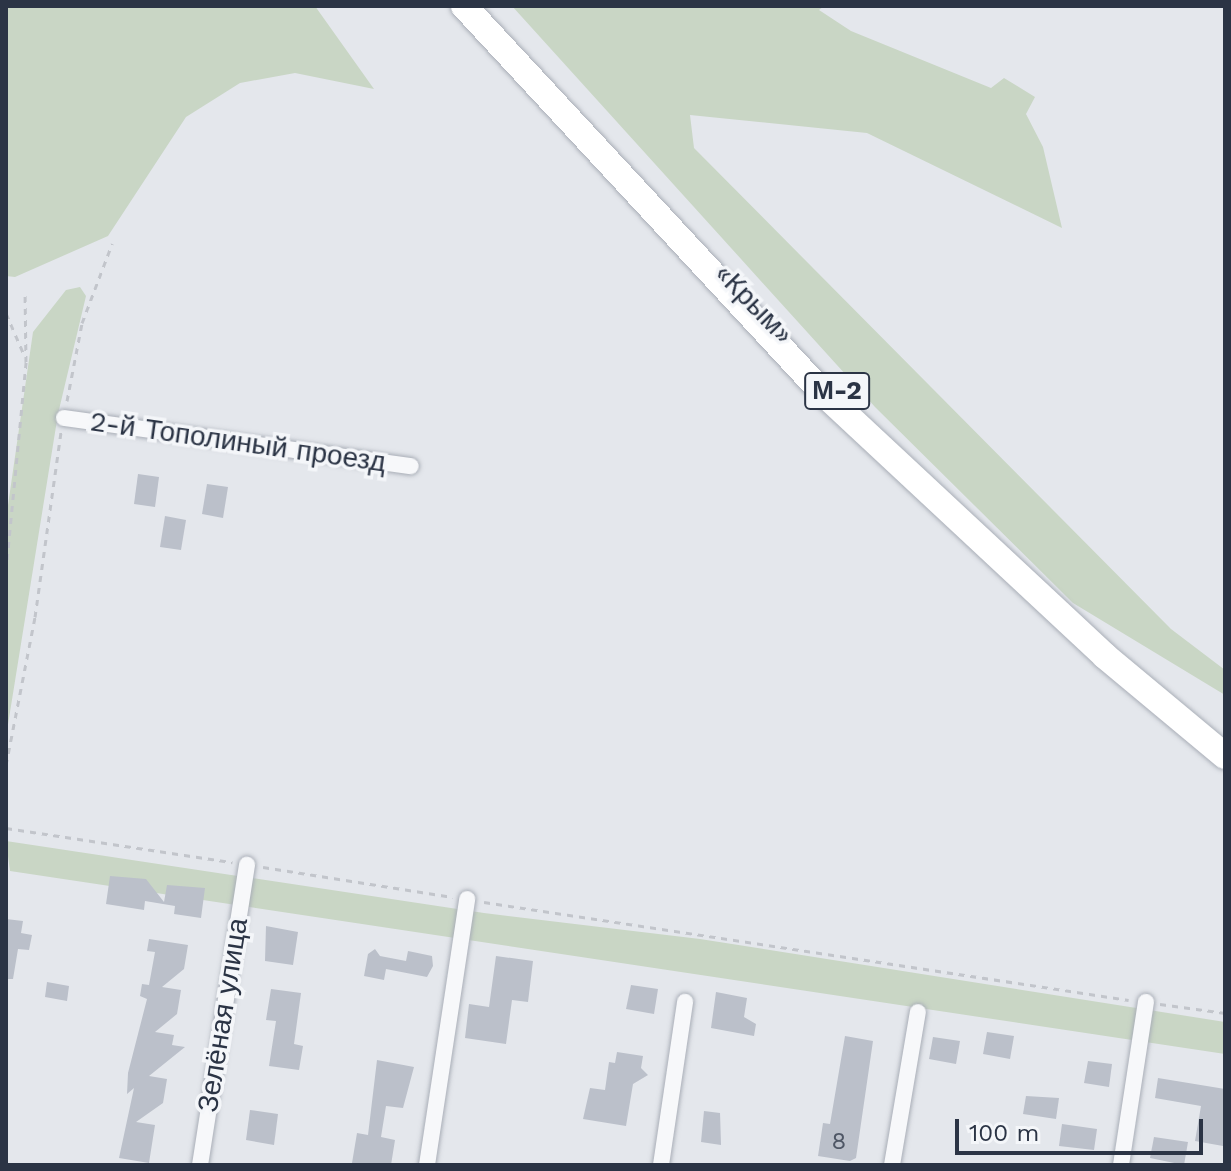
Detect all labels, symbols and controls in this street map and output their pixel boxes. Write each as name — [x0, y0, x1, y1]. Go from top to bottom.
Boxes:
street label: «Крым» — [708, 257, 800, 351]
road number: М-2 — [803, 369, 871, 413]
street label: 2-й Тополиный проезд — [88, 405, 388, 479]
street label: Зелёная улица — [191, 915, 255, 1115]
scale bar — [959, 1103, 1207, 1153]
text: 100 m — [969, 1119, 1039, 1147]
house number: 8 — [832, 1128, 846, 1156]

